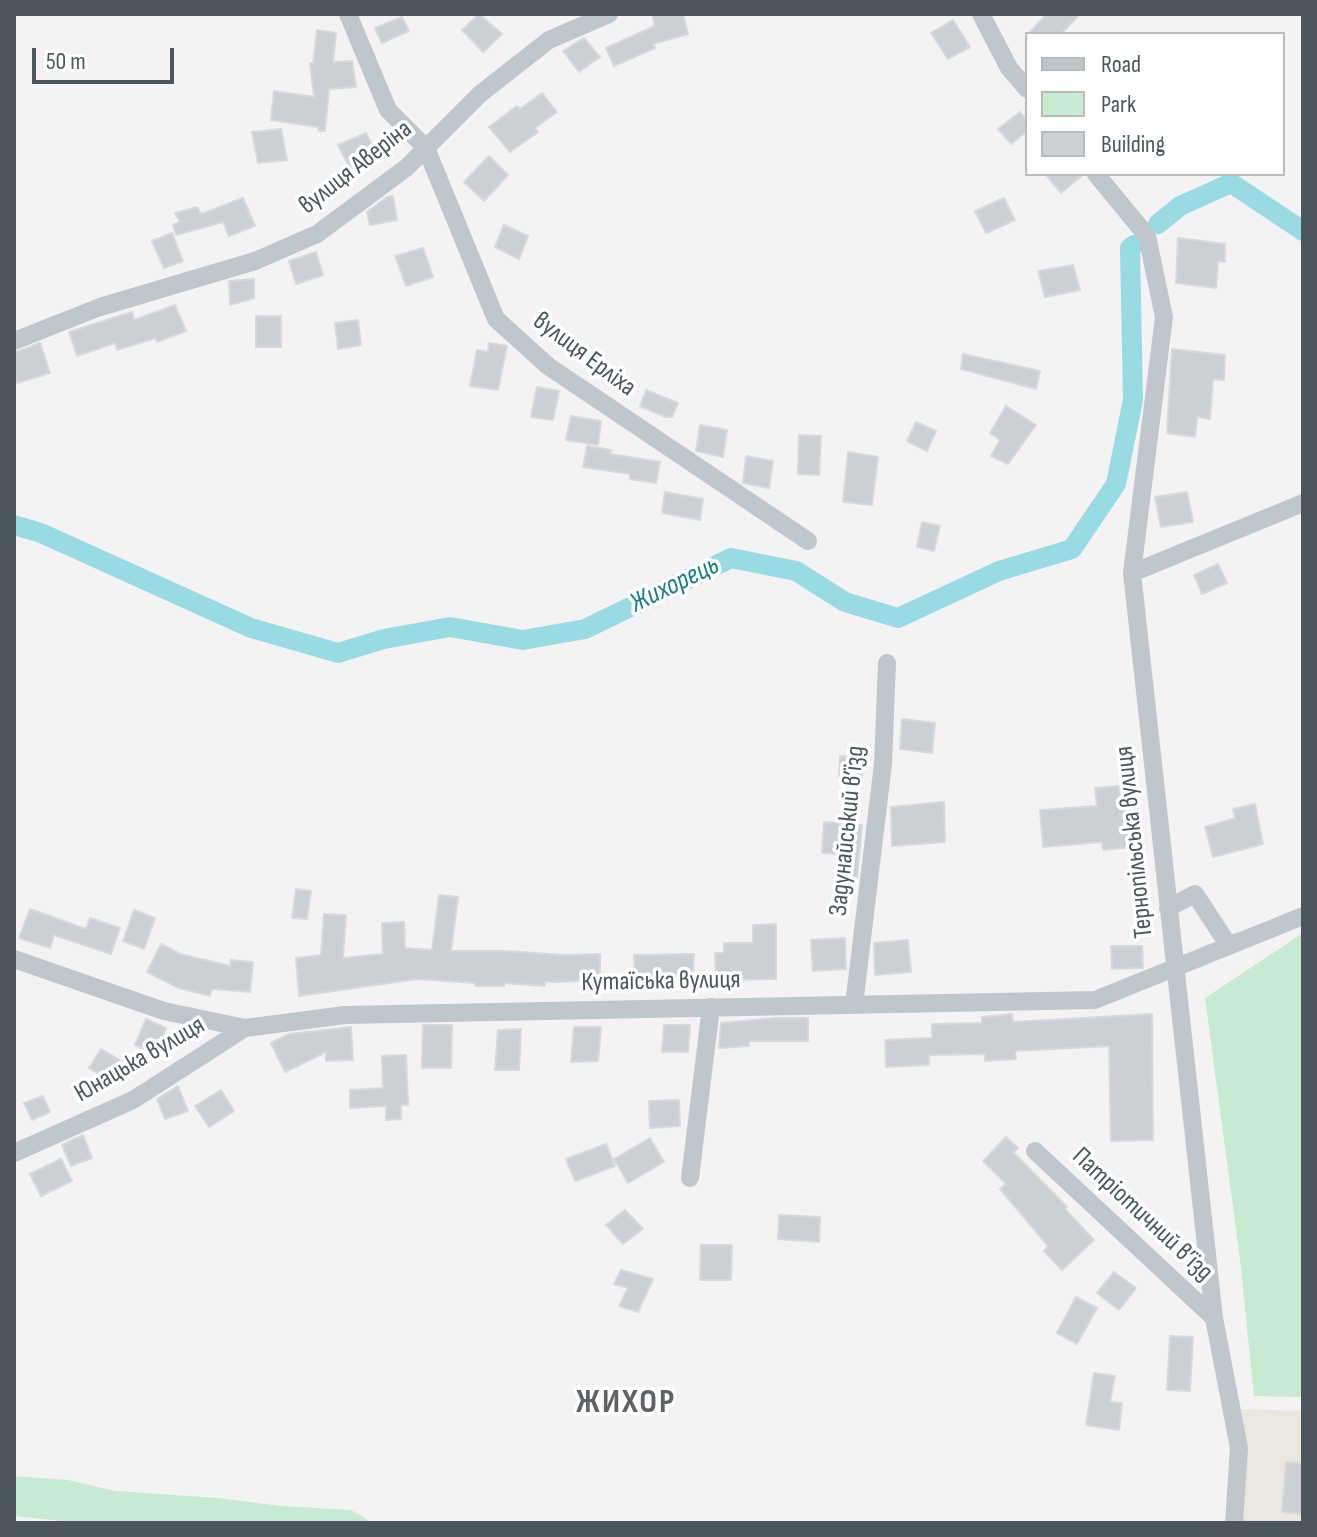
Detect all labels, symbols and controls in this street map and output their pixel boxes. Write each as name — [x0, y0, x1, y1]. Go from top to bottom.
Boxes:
scale bar — [36, 32, 178, 82]
legend — [1025, 32, 1285, 176]
text: 50 m — [46, 47, 86, 76]
text: Road — [1101, 50, 1141, 79]
text: Park — [1101, 90, 1136, 119]
street label: вулиця Аверіна — [293, 114, 419, 222]
text: Building — [1101, 130, 1165, 159]
street label: вулиця Ерліха — [526, 306, 642, 404]
water label: Жихорець — [625, 549, 725, 621]
street label: Задунайський в’їзд — [824, 744, 872, 918]
street label: Тернопільська вулиця — [1109, 744, 1161, 940]
street label: Кутаїська вулиця — [581, 965, 741, 999]
street label: Юнацька вулиця — [69, 1010, 211, 1110]
street label: Патріотичний в’їзд — [1065, 1142, 1219, 1288]
district label: ЖИХОР — [576, 1383, 676, 1423]

